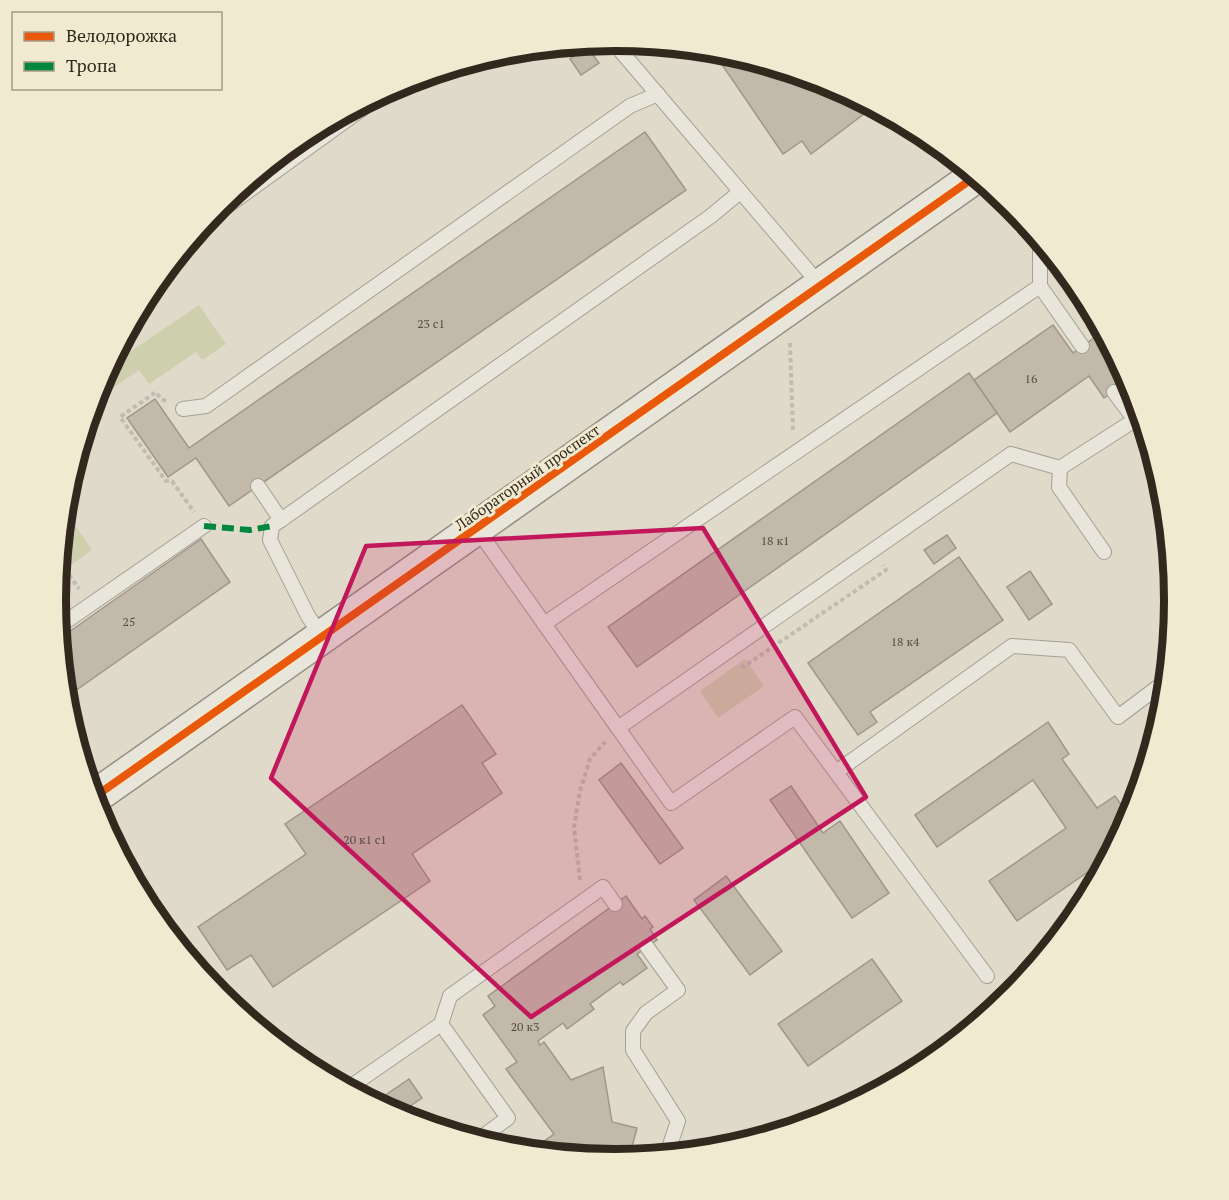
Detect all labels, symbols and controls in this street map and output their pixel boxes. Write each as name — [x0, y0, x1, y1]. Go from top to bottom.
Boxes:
legend — [12, 12, 222, 90]
text: Велодорожка — [66, 23, 177, 47]
text: Тропа — [66, 53, 117, 77]
house number: 23 с1 — [417, 316, 445, 331]
house number: 16 — [1025, 371, 1038, 386]
street label: Лабораторный проспект — [450, 419, 604, 535]
house number: 18 к1 — [761, 533, 789, 548]
house number: 25 — [123, 614, 135, 629]
house number: 18 к4 — [891, 634, 920, 649]
house number: 20 к1 с1 — [343, 832, 387, 847]
house number: 20 к3 — [511, 1019, 539, 1034]

